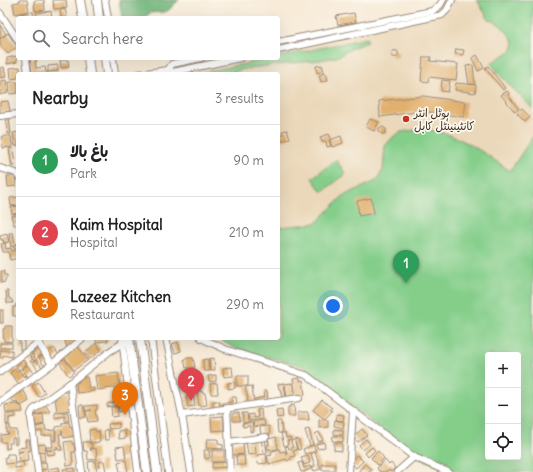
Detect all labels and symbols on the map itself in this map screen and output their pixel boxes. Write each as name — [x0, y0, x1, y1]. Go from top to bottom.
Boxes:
place label: ہوٹل انٹر کانٹینینٹل کابل — [413, 106, 474, 134]
marker: ہوٹل انٹر کانٹینینٹل کابل — [401, 114, 411, 124]
pin: 1 — [393, 250, 419, 283]
your location — [323, 296, 343, 316]
pin: 2 — [178, 368, 204, 401]
pin: 3 — [112, 382, 138, 415]

